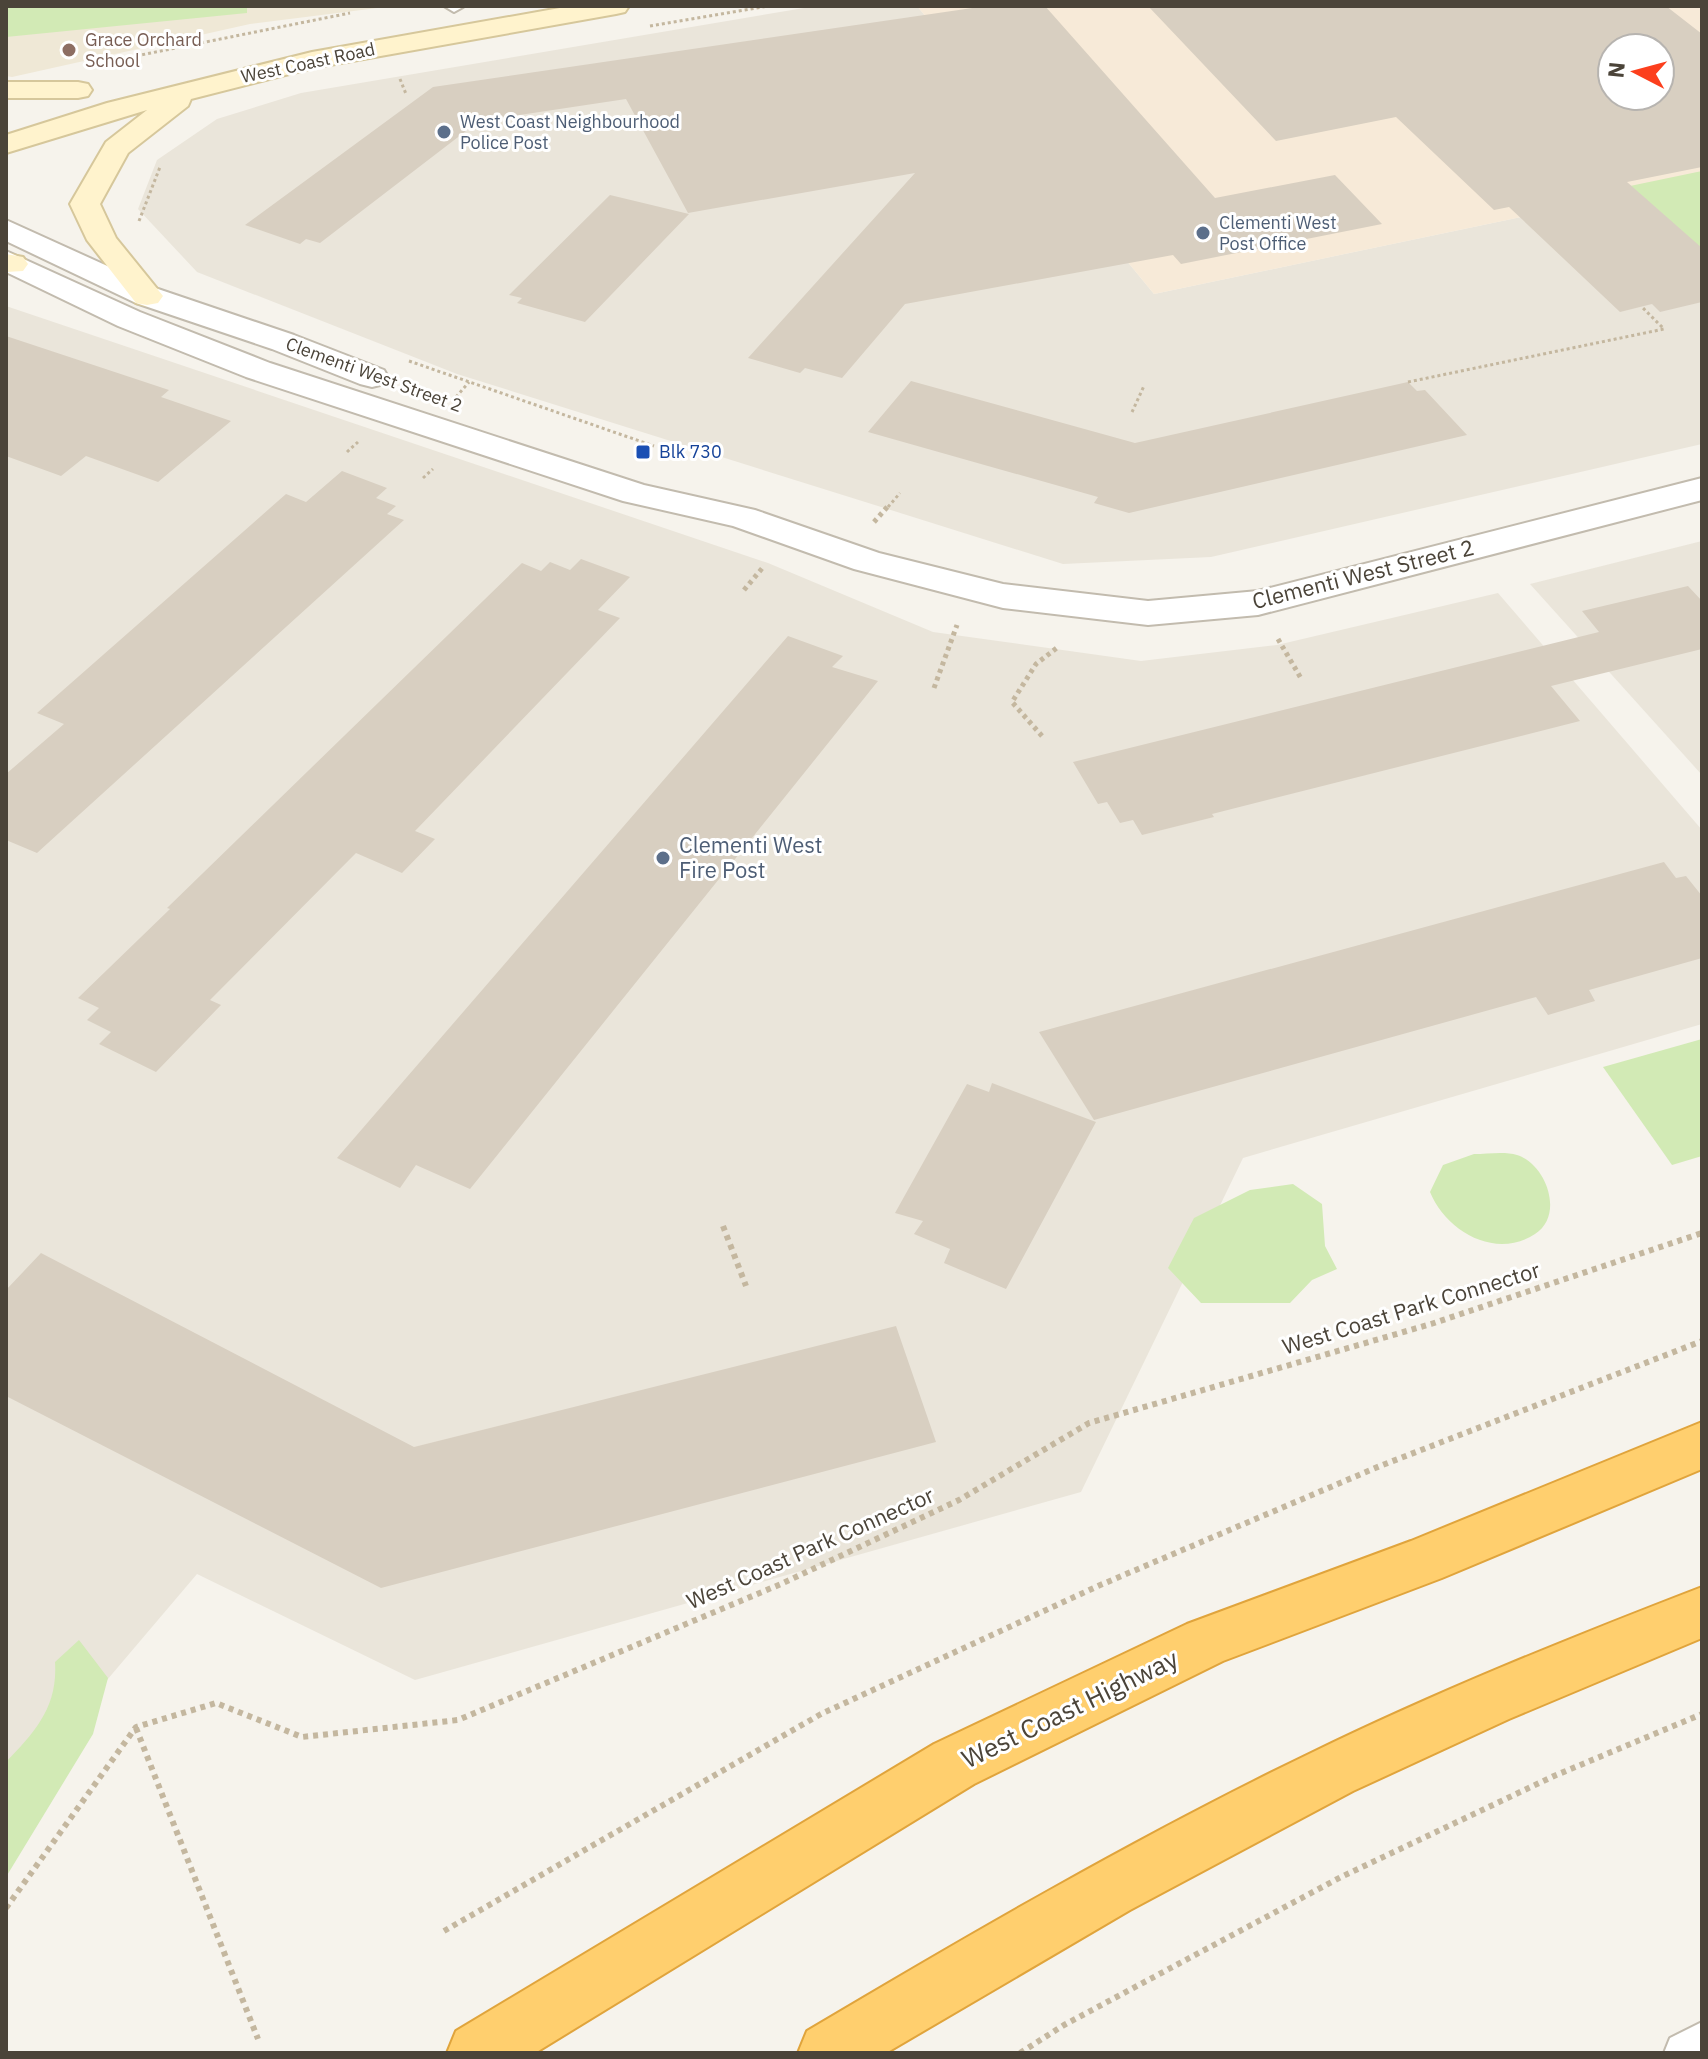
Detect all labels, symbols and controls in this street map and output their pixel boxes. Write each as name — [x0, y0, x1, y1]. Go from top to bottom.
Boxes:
place label: Grace Orchard School — [85, 28, 202, 72]
north arrow — [1596, 32, 1676, 112]
street label: West Coast Road — [239, 37, 377, 88]
marker: Grace Orchard School — [60, 41, 78, 59]
text: N — [1600, 60, 1631, 79]
place label: West Coast Neighbourhood Police Post — [460, 110, 680, 154]
marker: West Coast Neighbourhood Police Post — [435, 123, 453, 141]
place label: Clementi West Post Office — [1219, 211, 1336, 255]
marker: Clementi West Post Office — [1194, 224, 1212, 242]
street label: Clementi West Street 2 — [283, 332, 466, 417]
place label: Blk 730 — [659, 440, 722, 463]
marker: Blk 730 — [634, 443, 652, 461]
street label: Clementi West Street 2 — [1249, 532, 1477, 615]
place label: Clementi West Fire Post — [679, 830, 823, 884]
marker: Clementi West Fire Post — [654, 849, 672, 867]
street label: West Coast Park Connector — [1279, 1254, 1543, 1361]
street label: West Coast Park Connector — [682, 1480, 938, 1615]
street label: West Coast Highway — [956, 1641, 1183, 1775]

